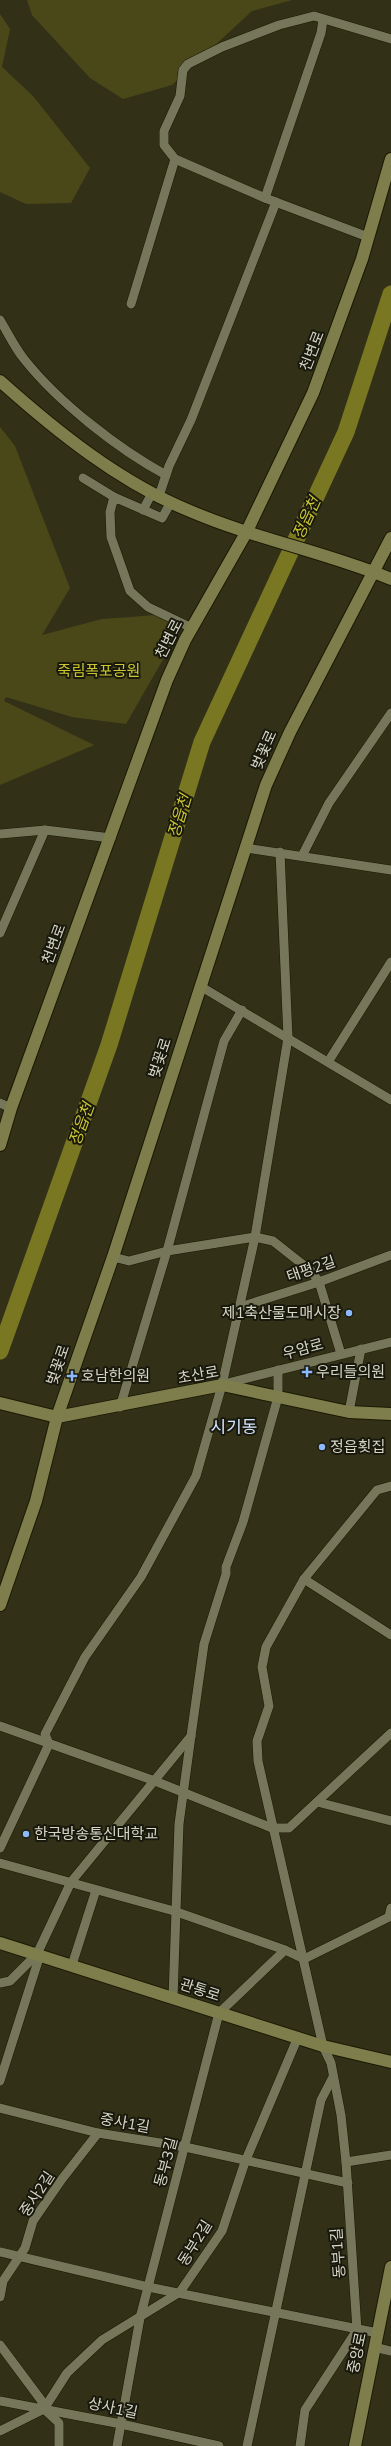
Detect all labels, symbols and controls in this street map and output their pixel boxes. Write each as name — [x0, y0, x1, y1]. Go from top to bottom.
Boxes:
street label: 천변로 — [295, 328, 328, 374]
water label: 정읍천 — [288, 492, 325, 542]
street label: 천변로 — [151, 616, 186, 662]
park label: 죽림폭포공원 — [58, 661, 140, 680]
street label: 벚꽃로 — [246, 727, 281, 773]
water label: 정읍천 — [163, 790, 196, 840]
street label: 천변로 — [38, 921, 70, 967]
street label: 벚꽃로 — [144, 1035, 175, 1080]
water label: 정읍천 — [64, 1098, 99, 1148]
street label: 태평2길 — [284, 1251, 338, 1286]
place label: 제1축산물도매시장 — [222, 1303, 341, 1322]
marker: 제1축산물도매시장 — [344, 1308, 354, 1318]
street label: 우암로 — [280, 1334, 325, 1363]
street label: 벚꽃로 — [42, 1342, 73, 1388]
street label: 초산로 — [176, 1362, 220, 1387]
place label: 우리들의원 — [316, 1362, 385, 1381]
place label: 호남한의원 — [81, 1366, 150, 1385]
marker: 우리들의원 — [301, 1366, 313, 1378]
marker: 호남한의원 — [66, 1370, 78, 1382]
district label: 시기동 — [211, 1416, 257, 1437]
place label: 정읍횟집 — [330, 1437, 385, 1456]
marker: 정읍횟집 — [317, 1442, 327, 1452]
place label: 한국방송통신대학교 — [34, 1824, 158, 1843]
marker: 한국방송통신대학교 — [21, 1829, 31, 1839]
street label: 관통로 — [178, 1974, 223, 2005]
street label: 중사1길 — [99, 2109, 152, 2136]
street label: 동부3길 — [150, 2135, 181, 2189]
street label: 중사2길 — [15, 2167, 58, 2220]
street label: 동부2길 — [173, 2216, 216, 2269]
street label: 동부1길 — [326, 2227, 349, 2279]
street label: 중앙로 — [343, 2331, 370, 2375]
street label: 상사1길 — [86, 2393, 140, 2422]

